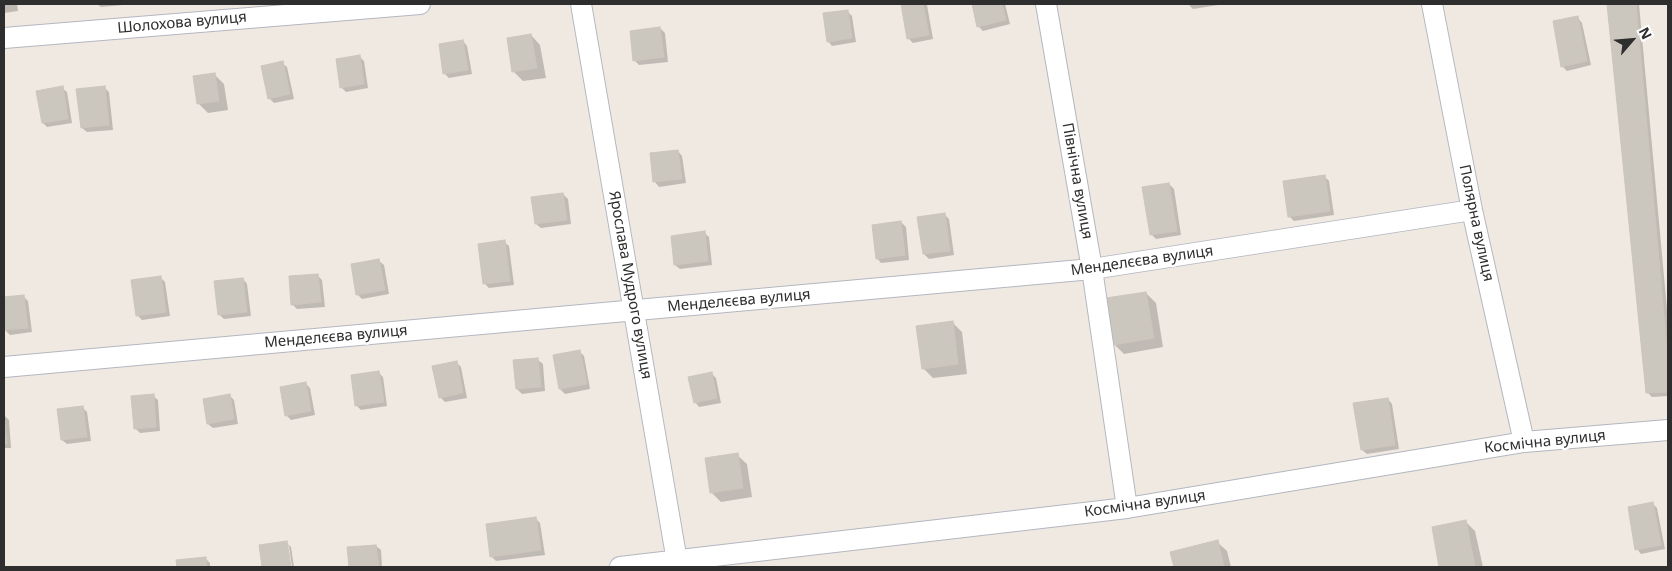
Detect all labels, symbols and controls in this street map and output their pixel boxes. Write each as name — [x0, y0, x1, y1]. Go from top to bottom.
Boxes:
street label: Шолохова вулиця — [116, 8, 248, 38]
north arrow — [1607, 15, 1657, 65]
text: N — [1635, 24, 1657, 42]
street label: Північна вулиця — [1058, 121, 1096, 241]
street label: Полярна вулиця — [1455, 163, 1497, 283]
street label: Ярослава Мудрого вулиця — [605, 189, 655, 381]
street label: Менделєєва вулиця — [1070, 242, 1214, 280]
street label: Менделєєва вулиця — [667, 286, 811, 316]
street label: Менделєєва вулиця — [264, 322, 408, 352]
street label: Космічна вулиця — [1483, 427, 1607, 457]
street label: Космічна вулиця — [1083, 487, 1207, 521]

